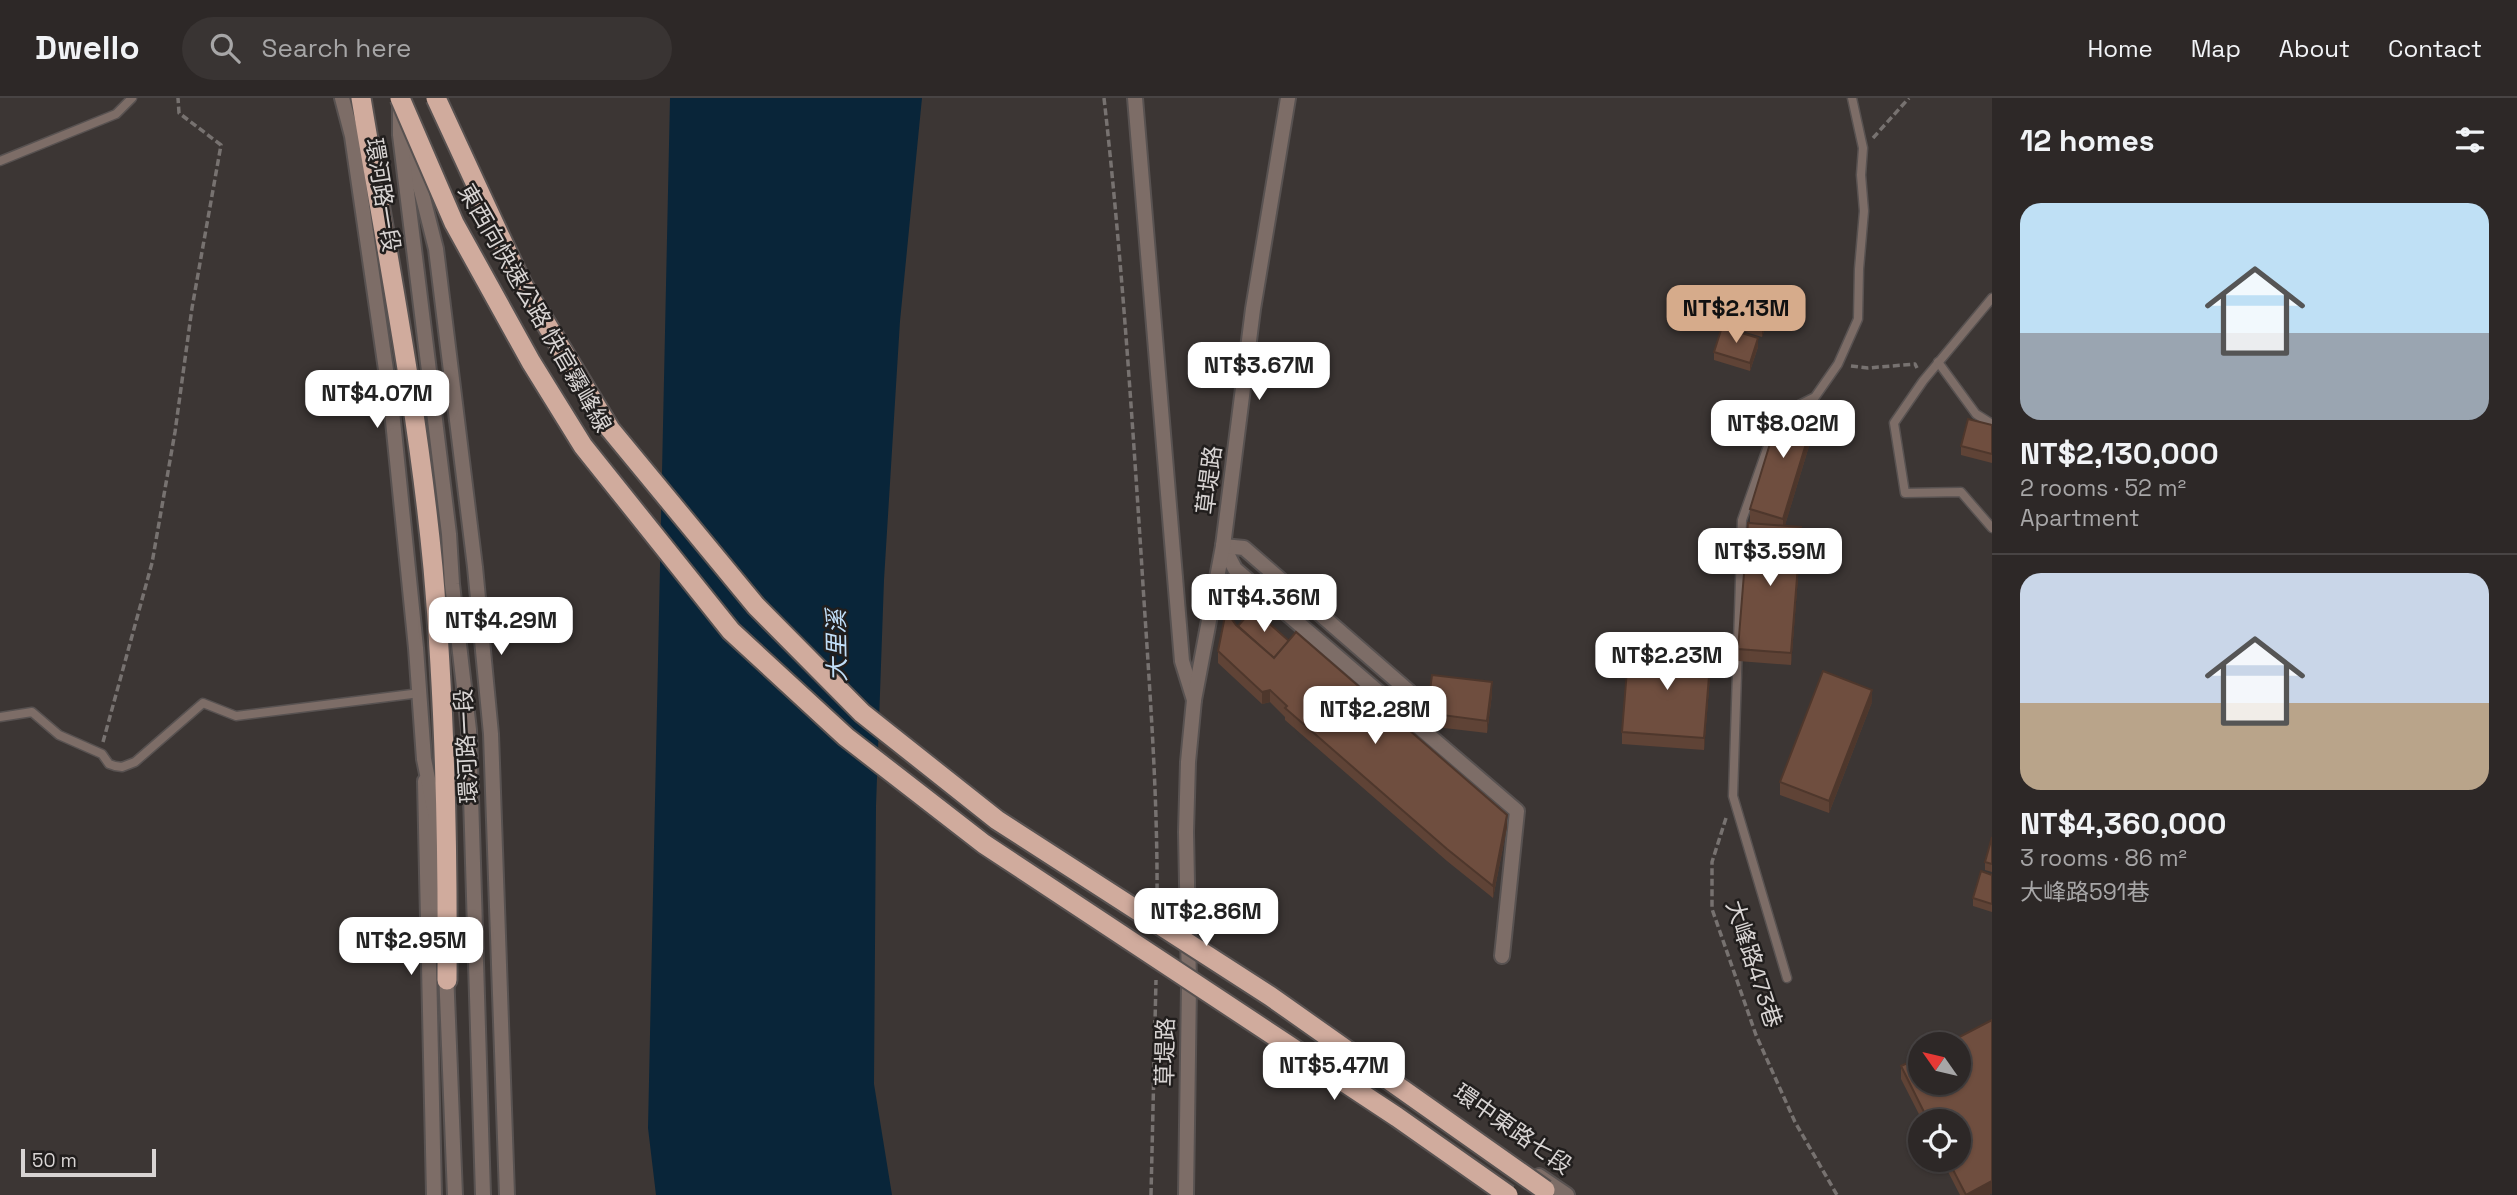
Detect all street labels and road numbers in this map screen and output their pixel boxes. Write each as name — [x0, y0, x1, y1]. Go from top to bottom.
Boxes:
street label: 環河路一段 — [359, 136, 407, 254]
street label: 東西向快速公路 快官霧峰線 — [452, 178, 618, 438]
street label: 草堤路 — [1190, 444, 1228, 516]
street label: 環河路一段 — [448, 688, 484, 804]
street label: 大峰路473巷 — [1719, 896, 1789, 1032]
street label: 草堤路 — [1149, 1017, 1181, 1087]
street label: 環中東路七段 — [1448, 1077, 1578, 1181]

